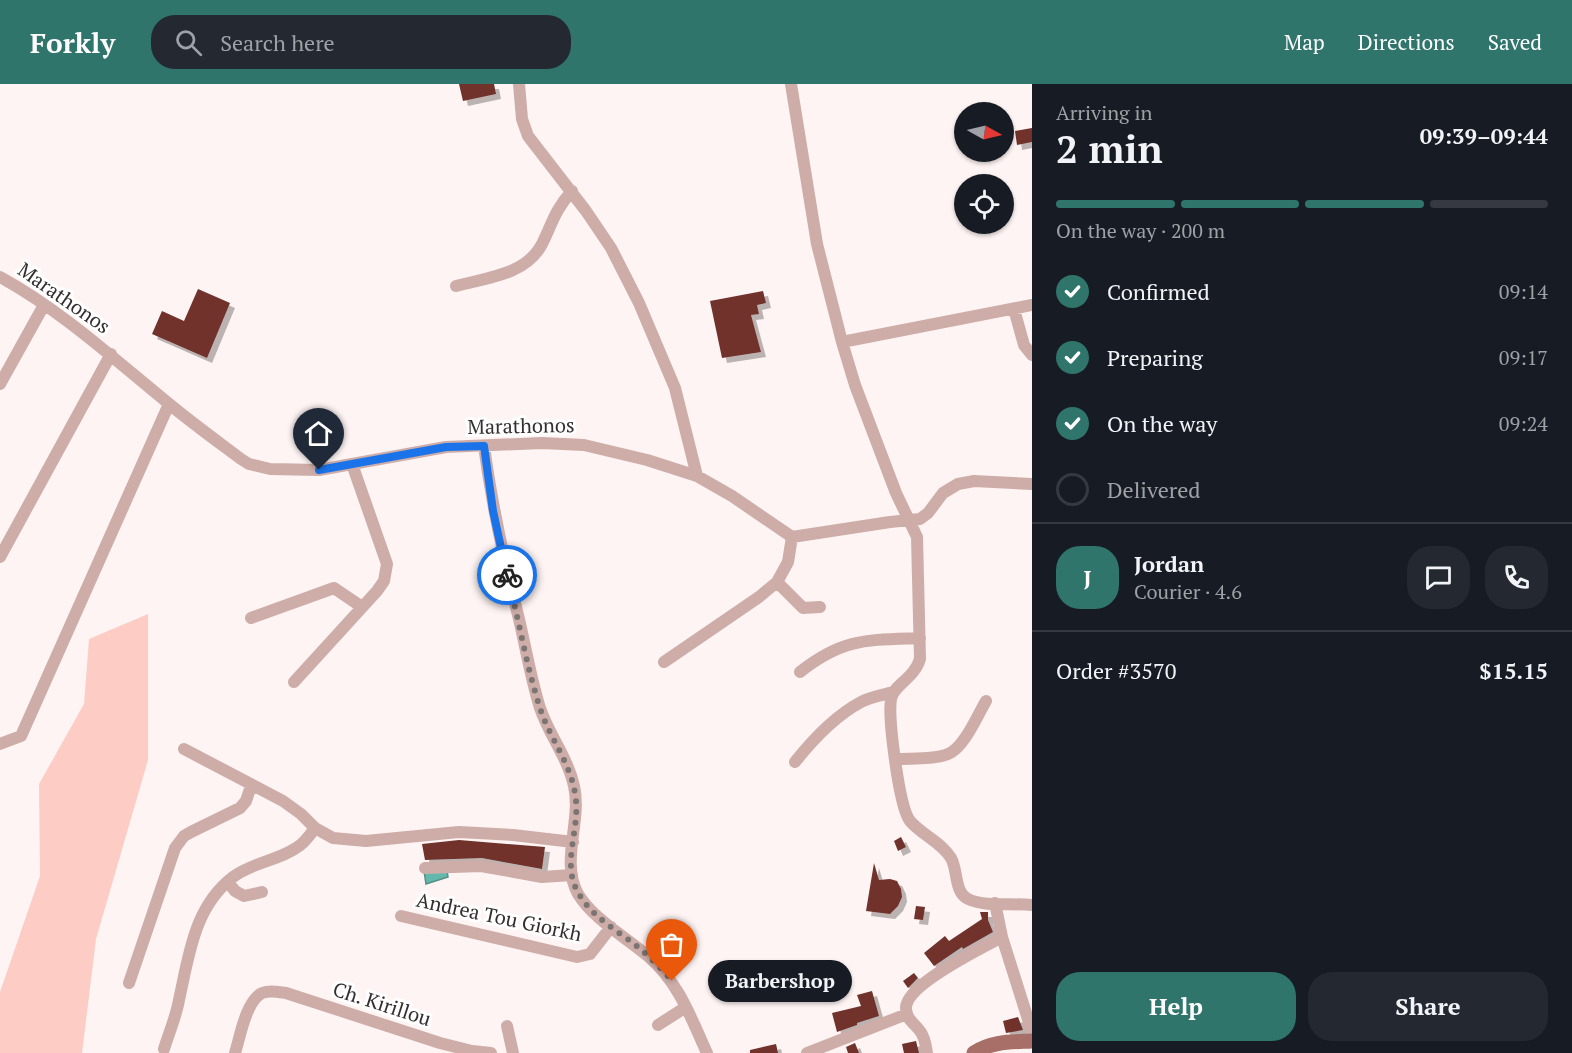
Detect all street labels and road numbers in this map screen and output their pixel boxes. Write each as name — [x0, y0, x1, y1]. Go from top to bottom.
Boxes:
street label: Marathonos — [13, 256, 116, 339]
street label: Marathonos — [467, 411, 575, 440]
street label: Andrea Tou Giorkh — [414, 886, 585, 947]
street label: Ch. Kirillou — [330, 975, 435, 1032]

